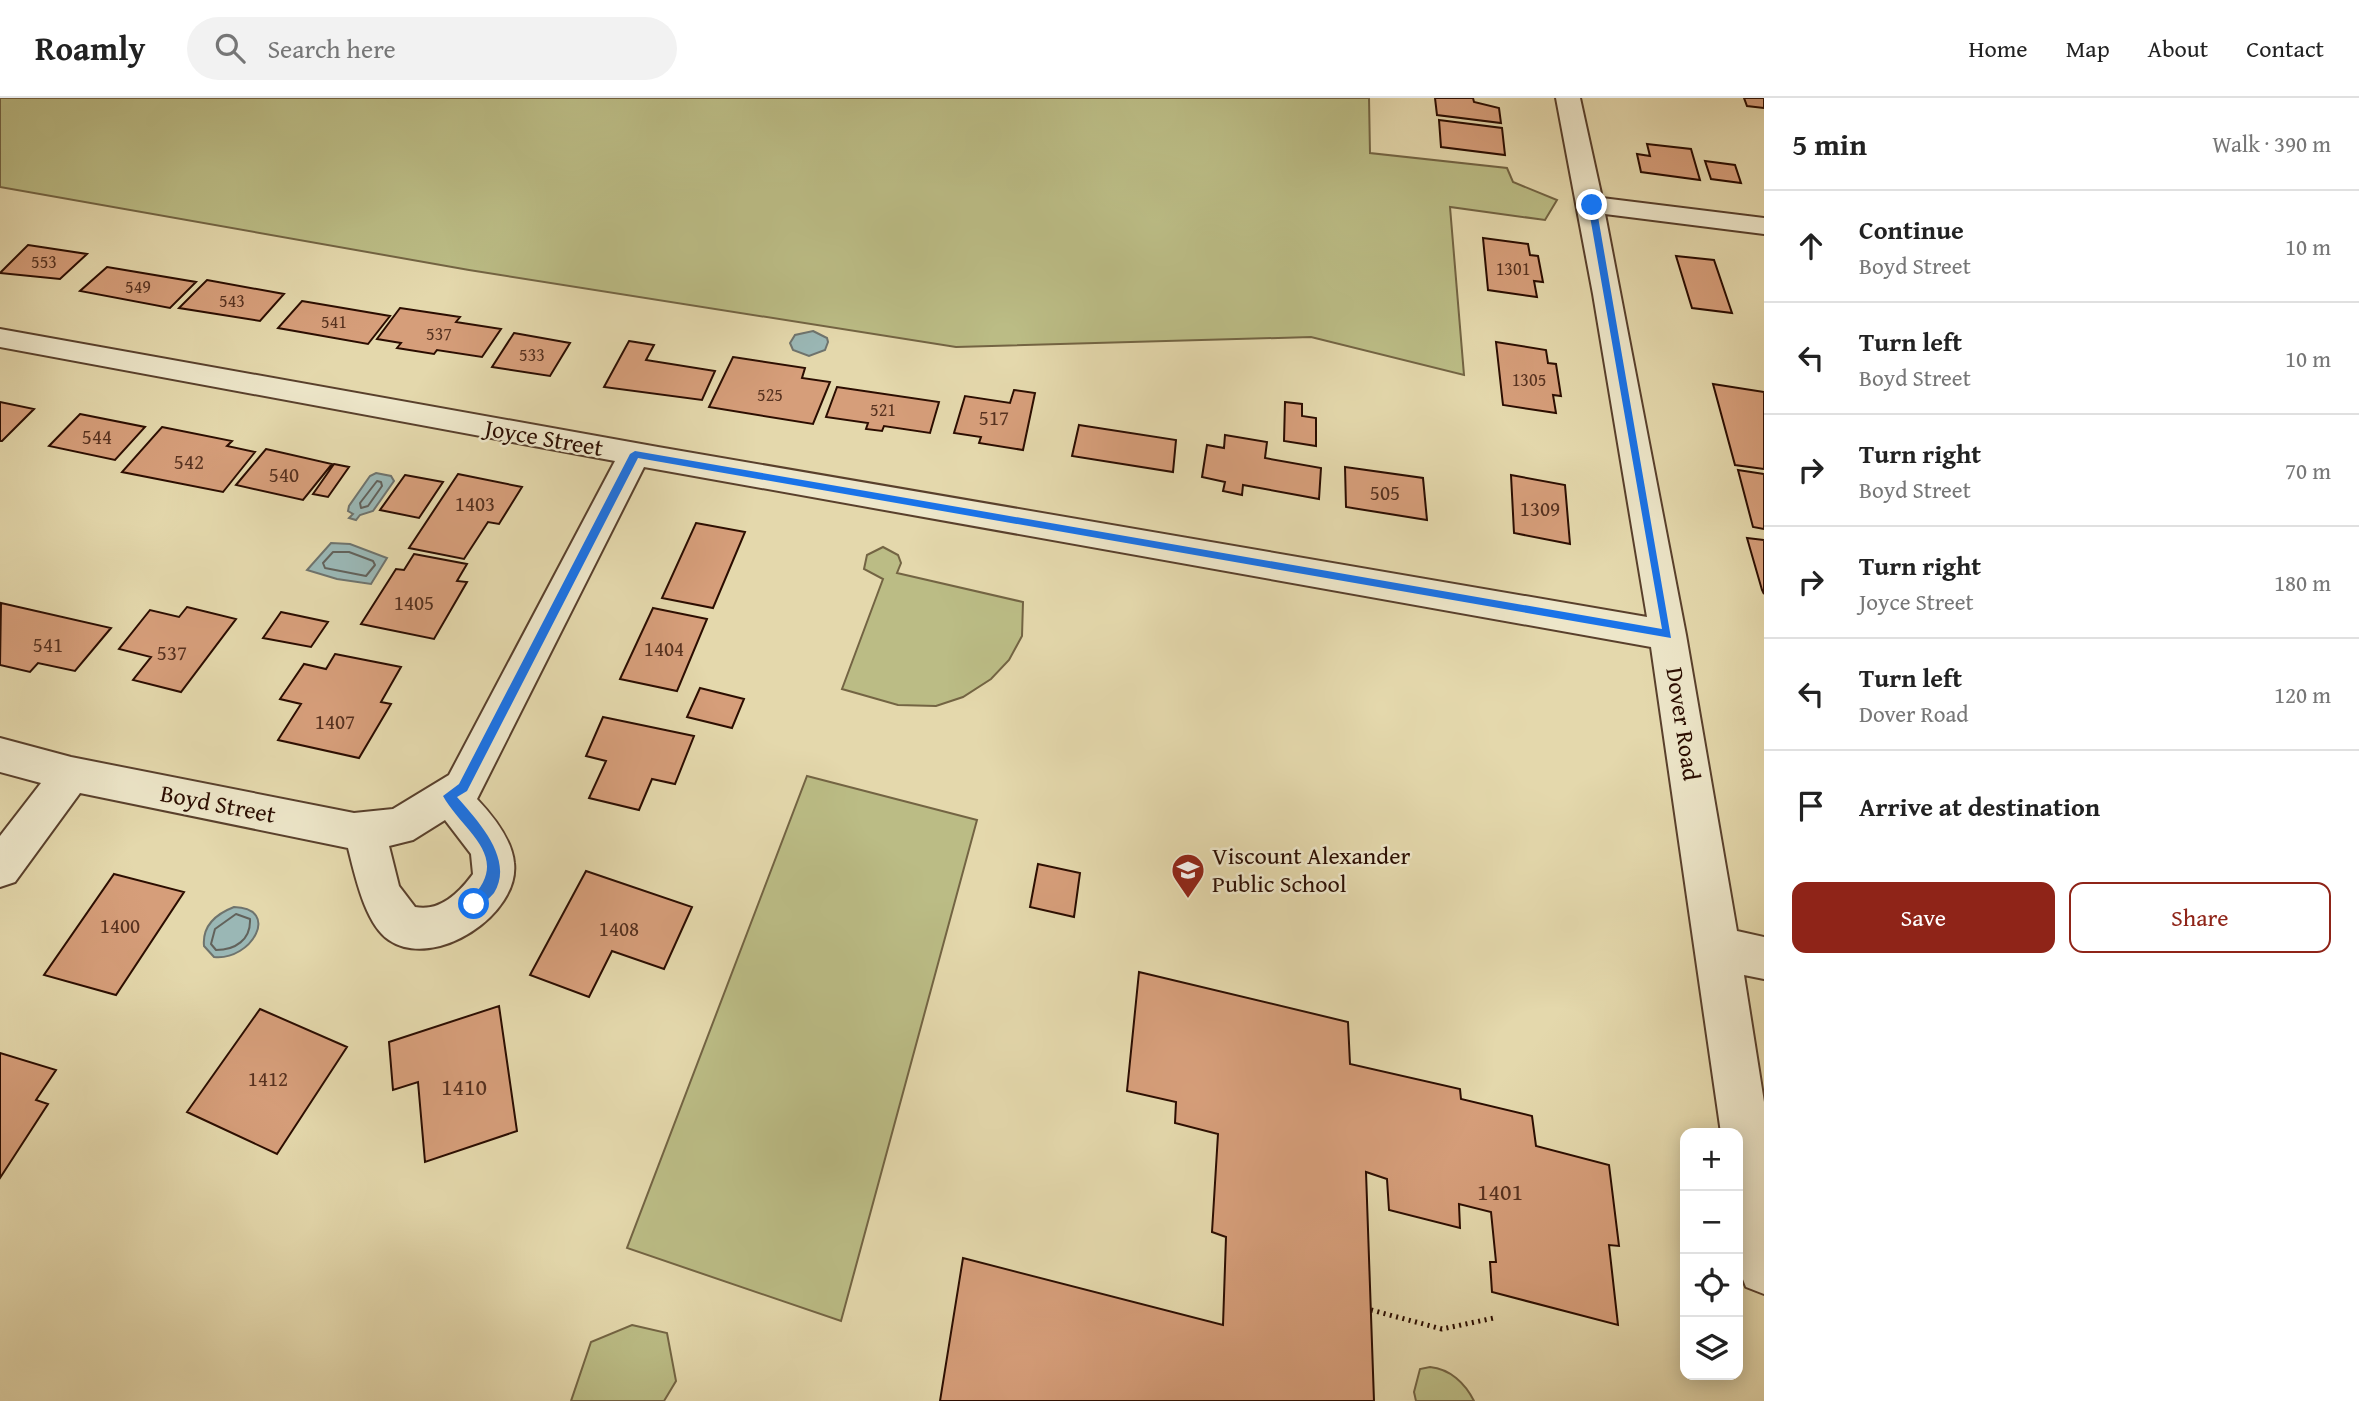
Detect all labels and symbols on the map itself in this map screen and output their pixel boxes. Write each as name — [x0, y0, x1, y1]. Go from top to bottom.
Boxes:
route end — [1576, 189, 1607, 220]
house number: 553 — [31, 248, 57, 275]
house number: 1301 — [1496, 255, 1530, 282]
house number: 549 — [125, 273, 151, 300]
house number: 543 — [219, 287, 245, 314]
house number: 541 — [321, 308, 347, 335]
house number: 537 — [426, 320, 452, 347]
house number: 533 — [519, 341, 545, 368]
house number: 1305 — [1512, 366, 1546, 393]
house number: 525 — [757, 381, 783, 408]
house number: 521 — [870, 396, 896, 423]
house number: 517 — [979, 402, 1009, 433]
street label: Joyce Street — [479, 409, 607, 465]
house number: 544 — [82, 421, 112, 452]
house number: 542 — [174, 446, 204, 477]
house number: 540 — [269, 459, 299, 490]
house number: 505 — [1370, 477, 1400, 508]
house number: 1403 — [455, 488, 495, 519]
house number: 1309 — [1520, 493, 1560, 524]
house number: 1405 — [394, 587, 434, 618]
house number: 541 — [33, 629, 63, 660]
house number: 1404 — [644, 633, 684, 664]
house number: 537 — [157, 637, 187, 668]
street label: Dover Road — [1657, 665, 1710, 783]
house number: 1407 — [315, 706, 355, 737]
street label: Boyd Street — [158, 775, 279, 832]
place label: Viscount Alexander Public School — [1212, 838, 1410, 901]
school or university icon: Viscount Alexander Public School — [1169, 851, 1207, 900]
route start — [458, 888, 489, 919]
house number: 1400 — [100, 910, 140, 941]
house number: 1408 — [599, 913, 639, 944]
house number: 1412 — [248, 1063, 288, 1094]
house number: 1410 — [441, 1069, 487, 1104]
house number: 1401 — [1477, 1174, 1523, 1209]

